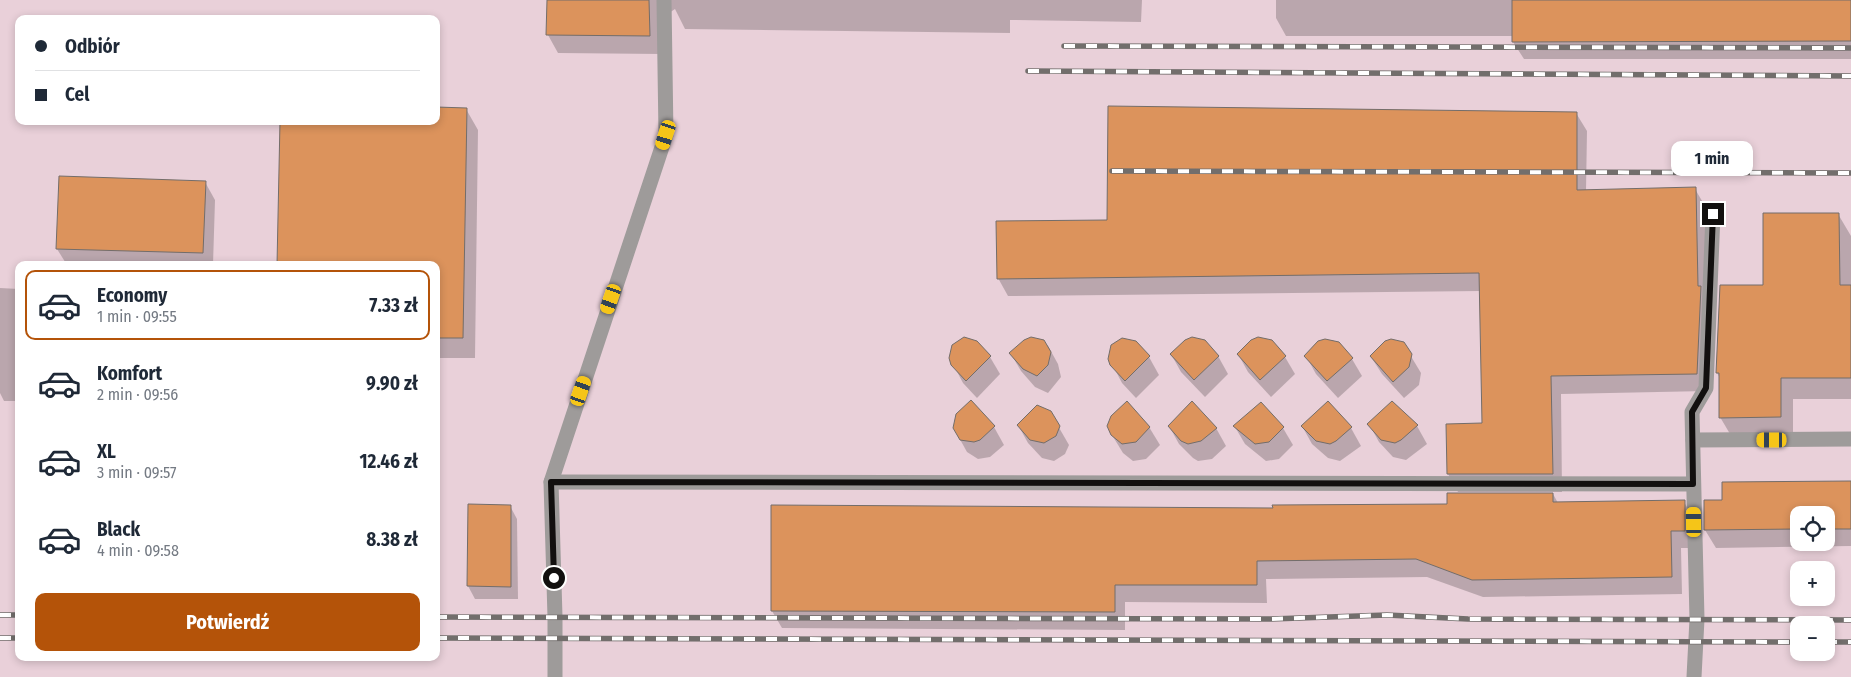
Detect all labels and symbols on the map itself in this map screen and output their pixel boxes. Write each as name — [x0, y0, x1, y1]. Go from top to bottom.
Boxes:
car — [654, 118, 677, 152]
callout: 1 min — [1672, 142, 1754, 176]
route end — [1702, 203, 1724, 225]
car — [599, 282, 622, 316]
car — [569, 374, 592, 408]
car — [1757, 433, 1787, 448]
car — [1686, 507, 1701, 537]
route start — [543, 567, 565, 589]

